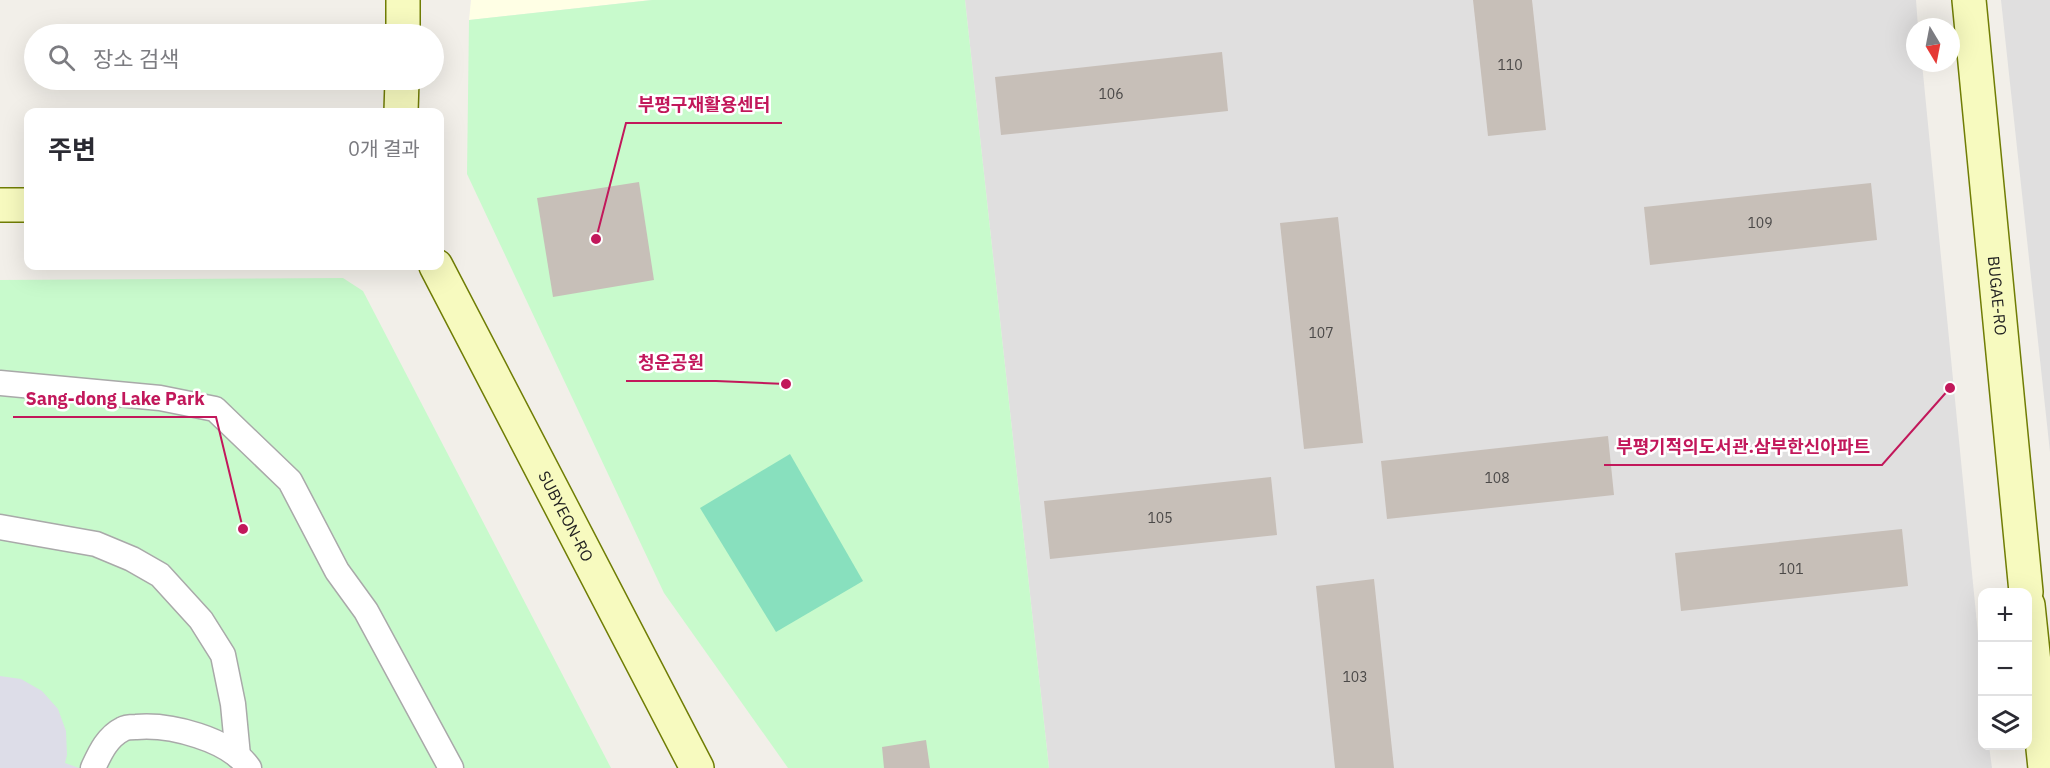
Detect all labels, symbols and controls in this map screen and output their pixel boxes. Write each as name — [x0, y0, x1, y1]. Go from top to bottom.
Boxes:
north arrow — [1906, 18, 1960, 72]
search box — [24, 24, 444, 90]
icon: search — [45, 41, 78, 74]
text: 장소 검색 — [93, 44, 179, 73]
house number: 110 — [1497, 56, 1523, 74]
house number: 106 — [1098, 85, 1124, 103]
callout: 부평구재활용센터 — [626, 87, 782, 123]
text: 부평구재활용센터 — [638, 93, 770, 116]
text: 주변 — [48, 132, 96, 166]
text: 0개 결과 — [348, 135, 420, 162]
house number: 109 — [1747, 214, 1773, 232]
street label: BUGAE-RO — [1984, 255, 2011, 336]
house number: 107 — [1308, 324, 1334, 342]
callout: 청운공원 — [626, 345, 716, 381]
text: 청운공원 — [638, 351, 704, 374]
callout: Sang-dong Lake Park — [13, 381, 216, 417]
text: Sang-dong Lake Park — [25, 387, 205, 410]
callout: 부평기적의도서관.삼부한신아파트 — [1604, 429, 1882, 465]
text: 부평기적의도서관.삼부한신아파트 — [1616, 435, 1870, 458]
street label: SUBYEON-RO — [534, 467, 598, 565]
house number: 108 — [1484, 469, 1510, 487]
house number: 105 — [1147, 509, 1173, 527]
house number: 101 — [1778, 560, 1804, 578]
map controls — [1978, 588, 2032, 750]
button: + — [1978, 588, 2032, 642]
button: − — [1978, 642, 2032, 696]
house number: 103 — [1342, 668, 1368, 686]
button: layers — [1978, 696, 2032, 750]

